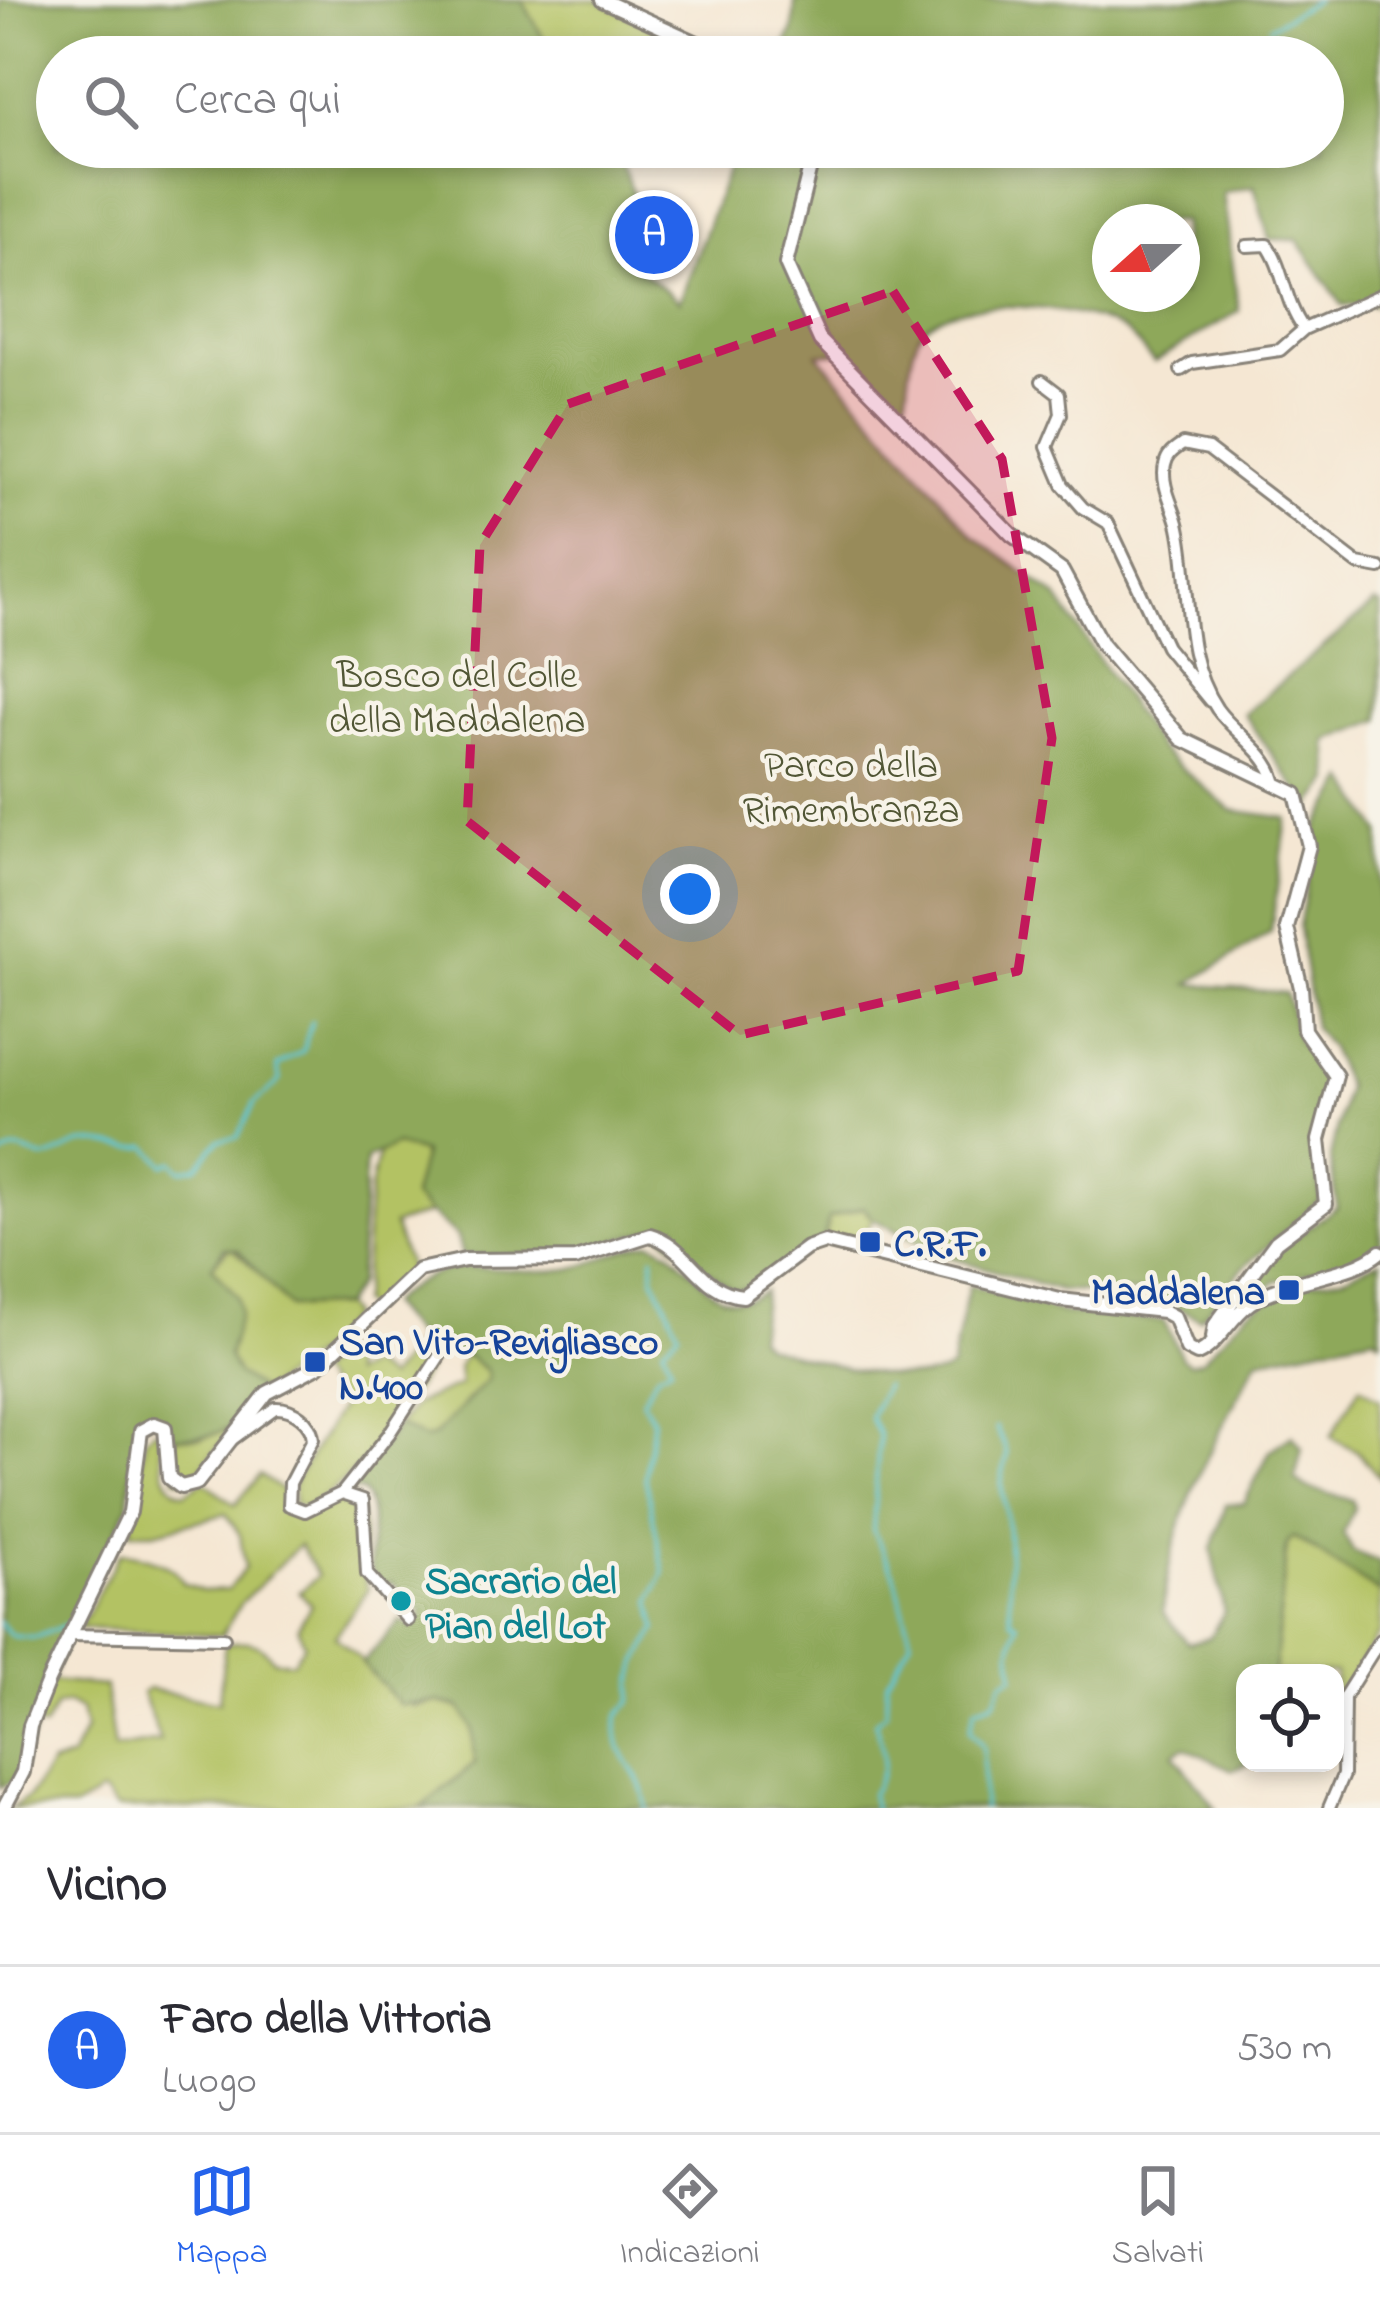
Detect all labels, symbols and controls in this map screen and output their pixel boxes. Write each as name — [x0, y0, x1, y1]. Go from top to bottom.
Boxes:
search box — [36, 36, 1344, 168]
icon: search — [78, 69, 144, 135]
text: Cerca qui — [174, 69, 341, 135]
pin: A — [615, 190, 693, 280]
north arrow — [1092, 204, 1200, 312]
park label: Bosco del Colle della Maddalena — [328, 649, 586, 751]
park label: Parco della Rimembranza — [743, 739, 959, 841]
your location — [660, 864, 720, 924]
place label: C.R.F. — [894, 1218, 986, 1275]
marker: C.R.F. — [857, 1229, 883, 1255]
place label: Maddalena — [1091, 1266, 1265, 1323]
marker: Maddalena — [1276, 1277, 1302, 1303]
place label: San Vito-Revigliasco N.400 — [339, 1316, 659, 1418]
marker: San Vito-Revigliasco N.400 — [302, 1349, 328, 1375]
place label: Sacrario del Pian del Lot — [425, 1555, 617, 1657]
marker: Sacrario del Pian del Lot — [388, 1588, 414, 1614]
map controls — [1236, 1664, 1344, 1772]
button: locate — [1236, 1664, 1344, 1772]
text: Vicino — [48, 1849, 167, 1924]
text: Faro della Vittoria — [162, 1988, 492, 2054]
text: A — [75, 2021, 99, 2078]
text: 530 m — [1237, 2021, 1332, 2078]
text: Luogo — [162, 2054, 257, 2111]
tab: Mappa — [176, 2158, 268, 2278]
tab: Indicazioni — [620, 2158, 760, 2278]
tab: Salvati — [1112, 2158, 1204, 2278]

